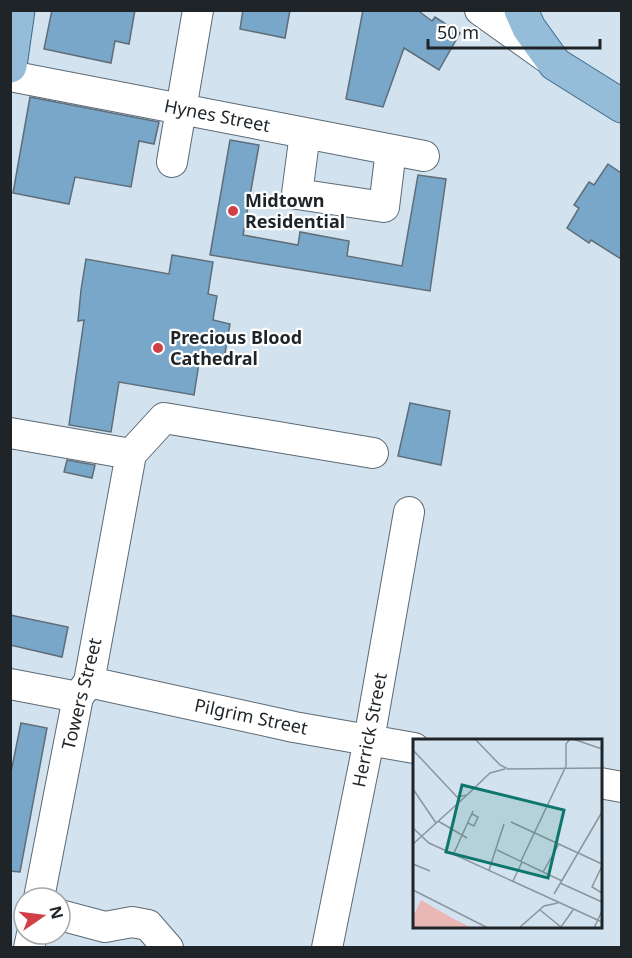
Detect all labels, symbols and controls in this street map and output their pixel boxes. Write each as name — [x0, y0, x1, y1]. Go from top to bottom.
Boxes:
scale bar — [428, 12, 600, 50]
text: 50 m — [437, 20, 479, 44]
street label: Hynes Street — [162, 93, 273, 137]
place label: Midtown Residential — [245, 188, 345, 233]
marker: Midtown Residential — [226, 204, 240, 218]
place label: Precious Blood Cathedral — [170, 325, 302, 370]
marker: Precious Blood Cathedral — [151, 341, 165, 355]
street label: Towers Street — [56, 635, 107, 752]
street label: Herrick Street — [346, 670, 392, 789]
street label: Pilgrim Street — [192, 692, 310, 740]
inset map — [413, 739, 602, 928]
north arrow — [12, 886, 72, 946]
text: N — [44, 903, 69, 921]

